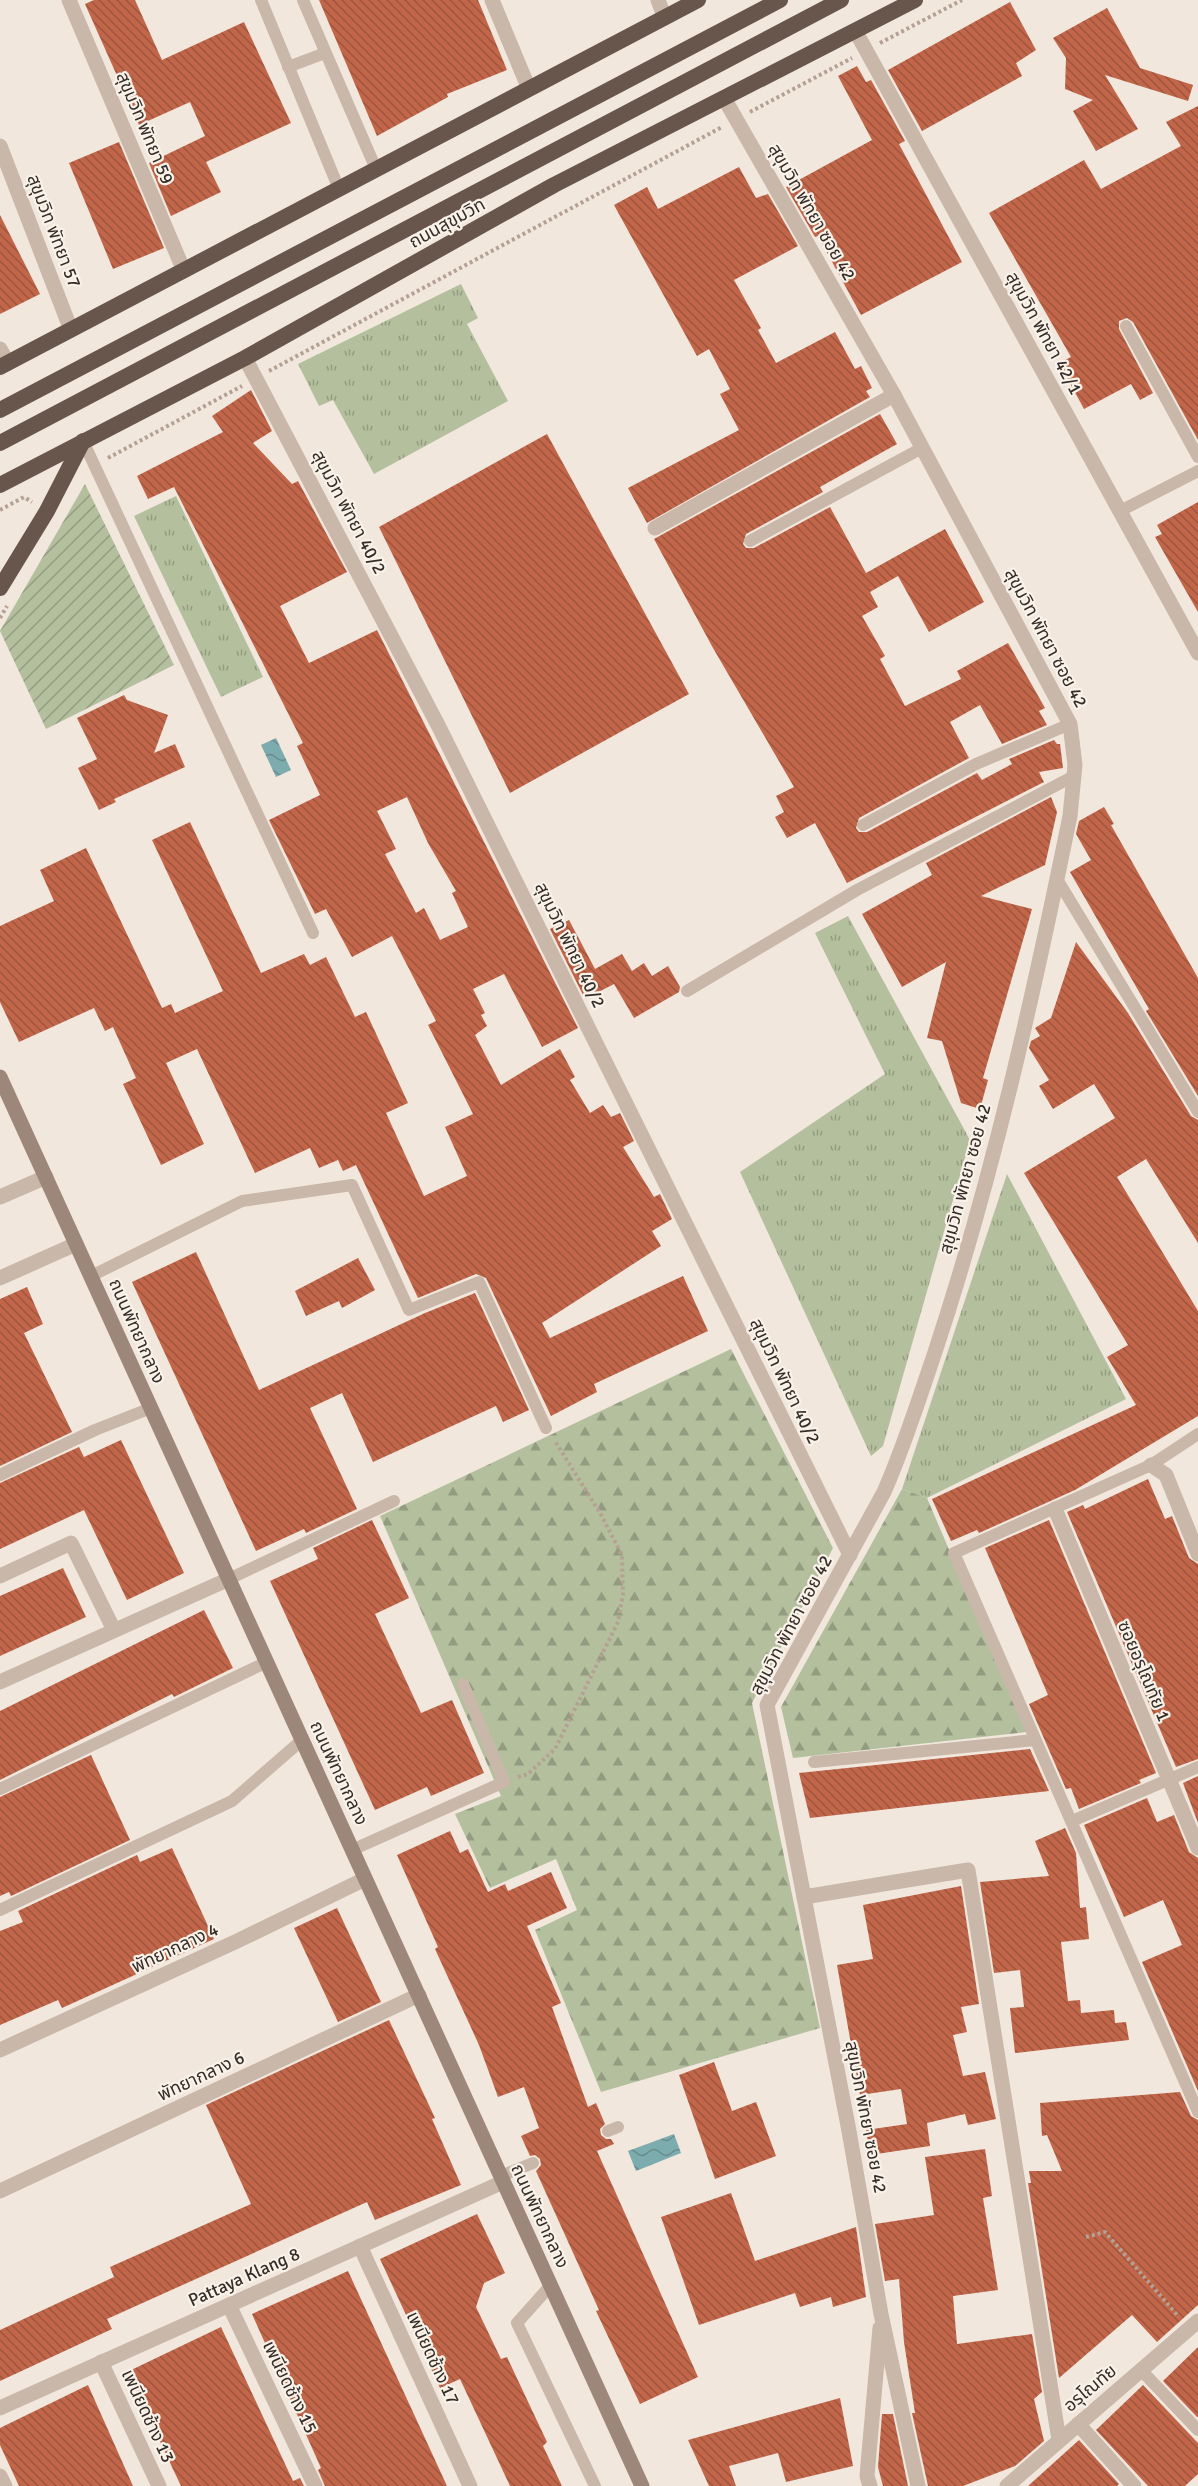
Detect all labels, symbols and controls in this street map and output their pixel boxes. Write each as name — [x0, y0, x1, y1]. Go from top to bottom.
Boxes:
street label: สุขุมวิท พัทยา 59 — [111, 69, 179, 187]
street label: สุขุมวิท พัทยา ซอย 42 — [764, 139, 860, 285]
street label: สุขุมวิท พัทยา 57 — [22, 171, 86, 291]
street label: ถนนสุขุมวิท — [405, 193, 489, 253]
street label: สุขุมวิท พัทยา 42/1 — [1001, 268, 1087, 398]
street label: สุขุมวิท พัทยา 40/2 — [307, 446, 391, 578]
street label: สุขุมวิท พัทยา ซอย 42 — [1000, 564, 1092, 712]
street label: สุขุมวิท พัทยา 40/2 — [530, 879, 610, 1011]
street label: สุขุมวิท พัทยา ซอย 42 — [934, 1101, 996, 1257]
street label: ถนนพัทยากลาง — [104, 1275, 170, 1387]
street label: สุขุมวิท พัทยา 40/2 — [745, 1315, 825, 1447]
street label: สุขุมวิท พัทยา ซอย 42 — [745, 1551, 837, 1699]
street label: ซอยอรุโณทัย 1 — [1113, 1617, 1175, 1725]
street label: ถนนพัทยากลาง — [305, 1717, 373, 1829]
street label: พัทยากลาง 4 — [128, 1918, 222, 1978]
street label: สุขุมวิท พัทยา ซอย 42 — [840, 2039, 892, 2195]
street label: พัทยากลาง 6 — [154, 2046, 248, 2106]
street label: ถนนพัทยากลาง — [506, 2160, 574, 2272]
street label: Pattaya Klang 8 — [185, 2243, 303, 2311]
street label: เพนียดช้าง 17 — [402, 2308, 464, 2408]
street label: เพนียดช้าง 15 — [258, 2337, 322, 2437]
street label: อรุโณทัย — [1059, 2360, 1121, 2416]
street label: เพนียดช้าง 13 — [117, 2366, 179, 2466]

